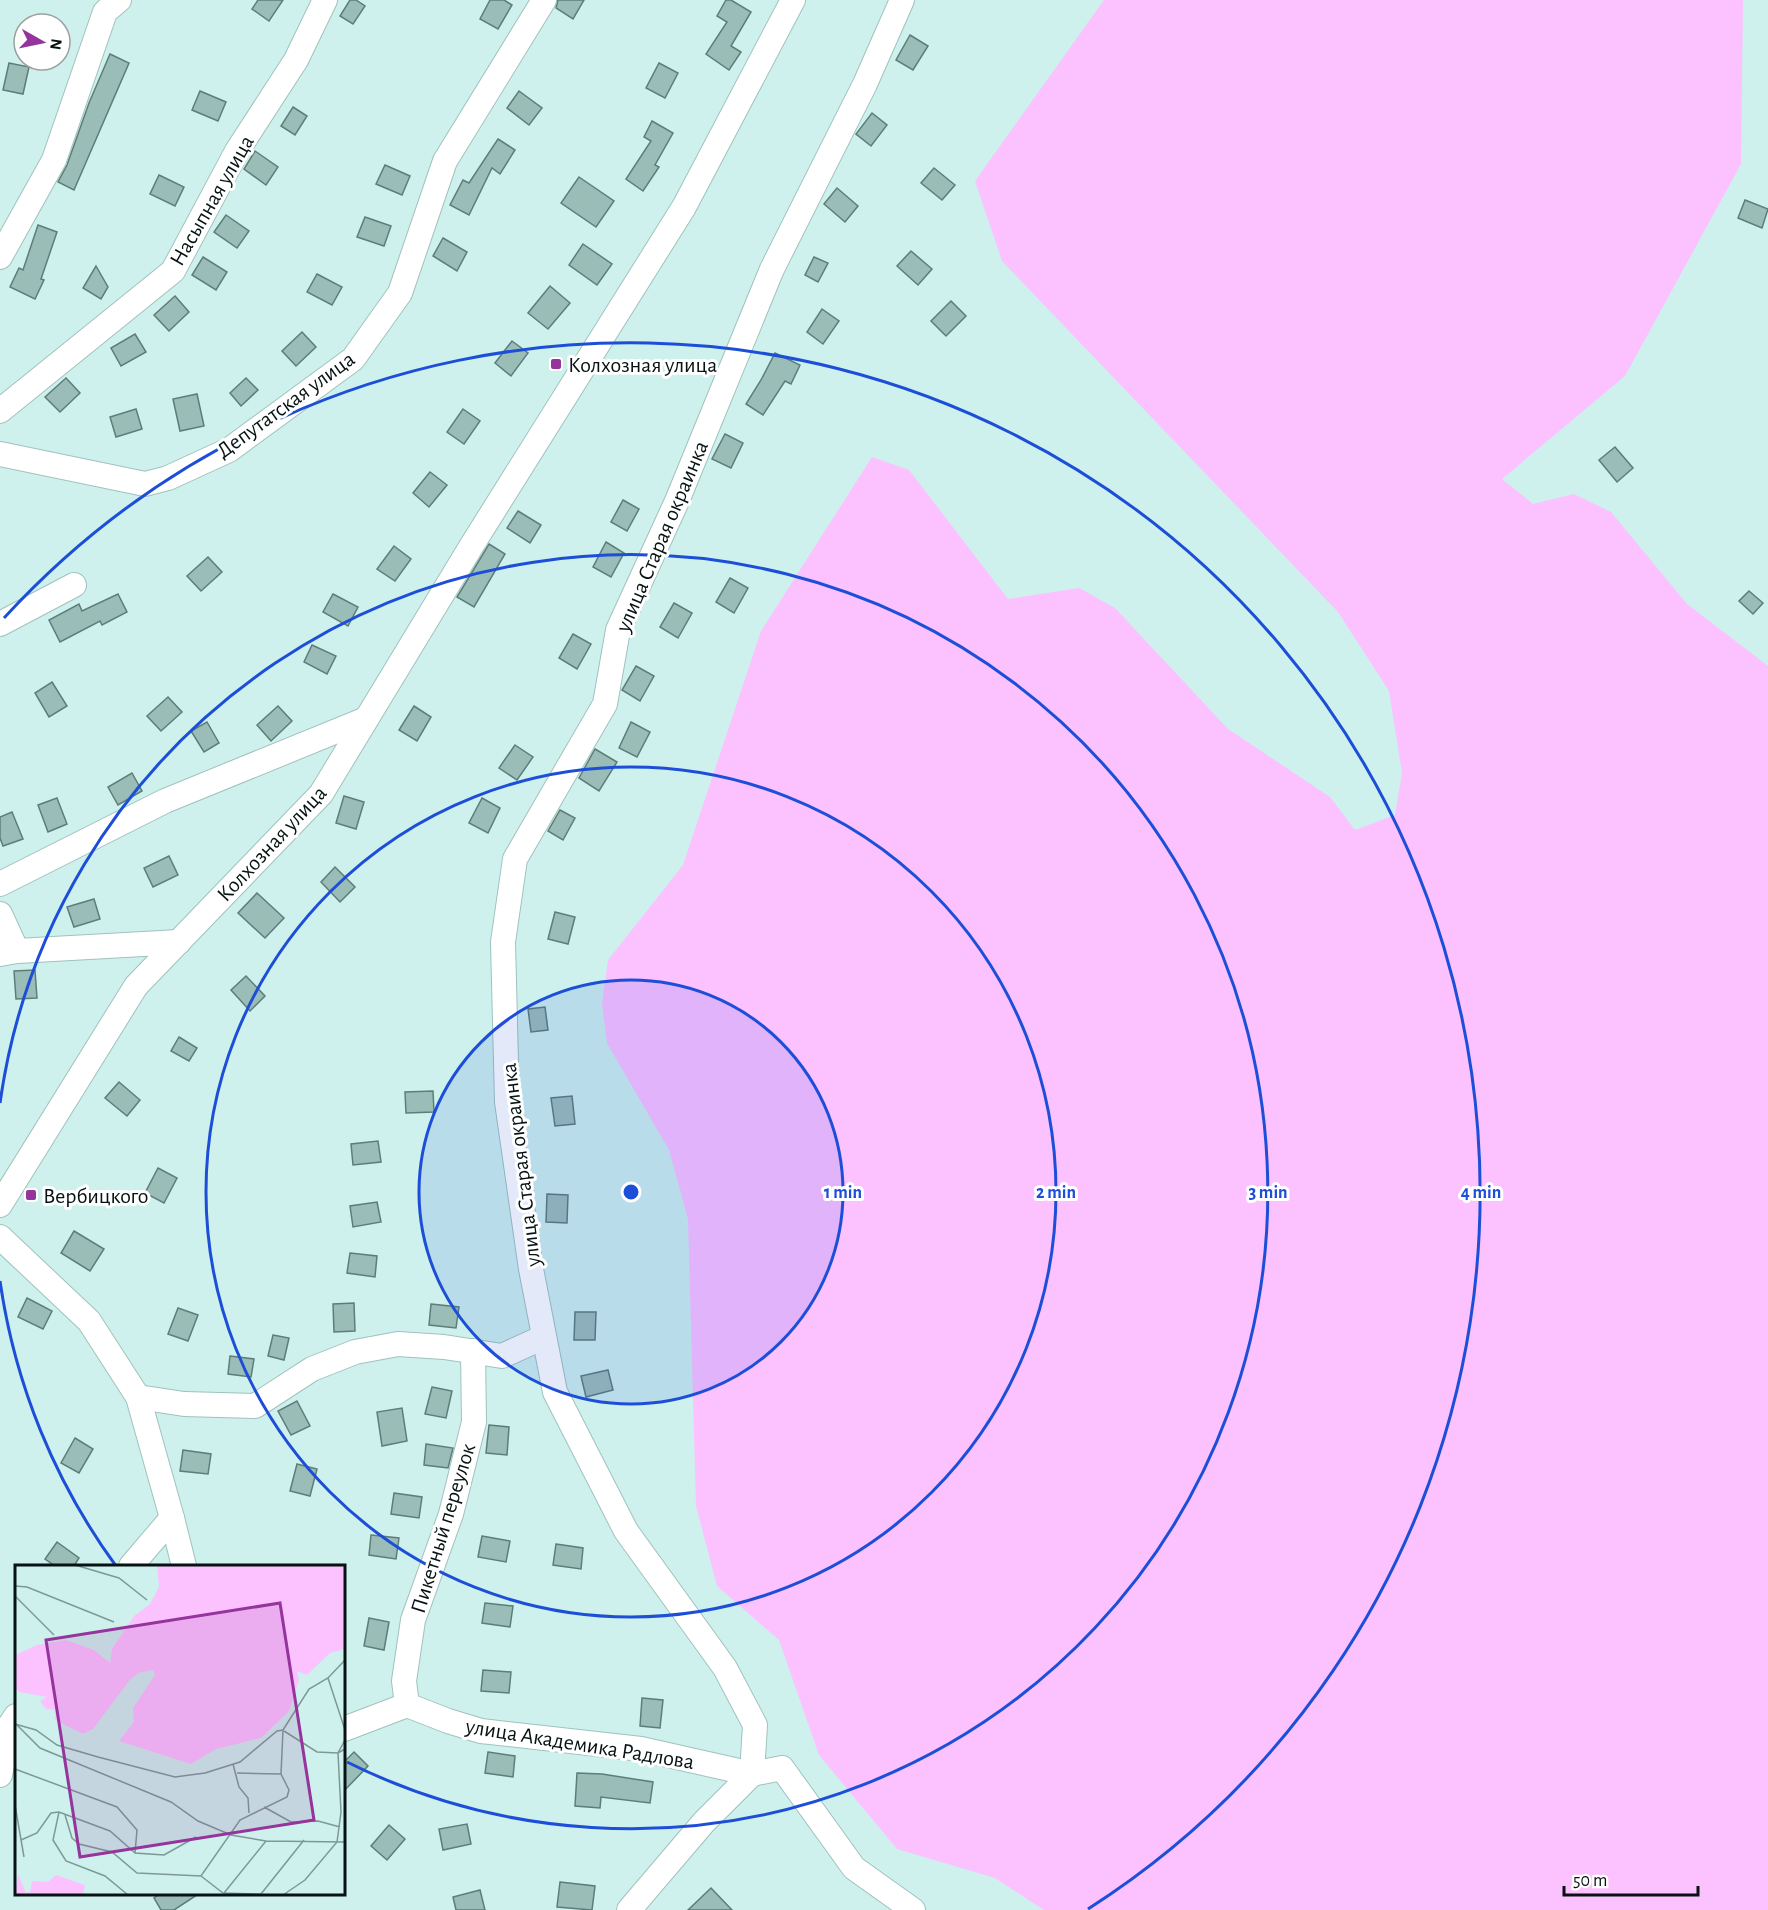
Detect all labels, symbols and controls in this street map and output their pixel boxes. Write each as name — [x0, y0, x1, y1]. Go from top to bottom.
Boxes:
north arrow — [12, 12, 72, 72]
text: N — [47, 37, 65, 51]
street label: Насыпная улица — [166, 132, 258, 269]
street label: Депутатская улица — [212, 347, 359, 462]
place label: Колхозная улица — [568, 354, 717, 376]
marker: Колхозная улица — [549, 357, 563, 371]
street label: улица Старая окраинка — [611, 438, 712, 636]
street label: Колхозная улица — [213, 782, 331, 906]
street label: улица Старая окраинка — [498, 1062, 545, 1269]
centre of rings — [621, 1182, 641, 1202]
text: 1 min — [824, 1184, 862, 1202]
text: 2 min — [1036, 1184, 1076, 1202]
text: 3 min — [1248, 1184, 1288, 1202]
text: 4 min — [1461, 1184, 1501, 1202]
place label: Вербицкого — [43, 1185, 148, 1207]
marker: Вербицкого — [24, 1188, 38, 1202]
street label: Пикетный переулок — [407, 1441, 479, 1616]
inset map — [15, 1565, 345, 1895]
street label: улица Академика Радлова — [463, 1715, 696, 1773]
scale bar — [1564, 1859, 1698, 1897]
text: 50 m — [1573, 1872, 1607, 1890]

